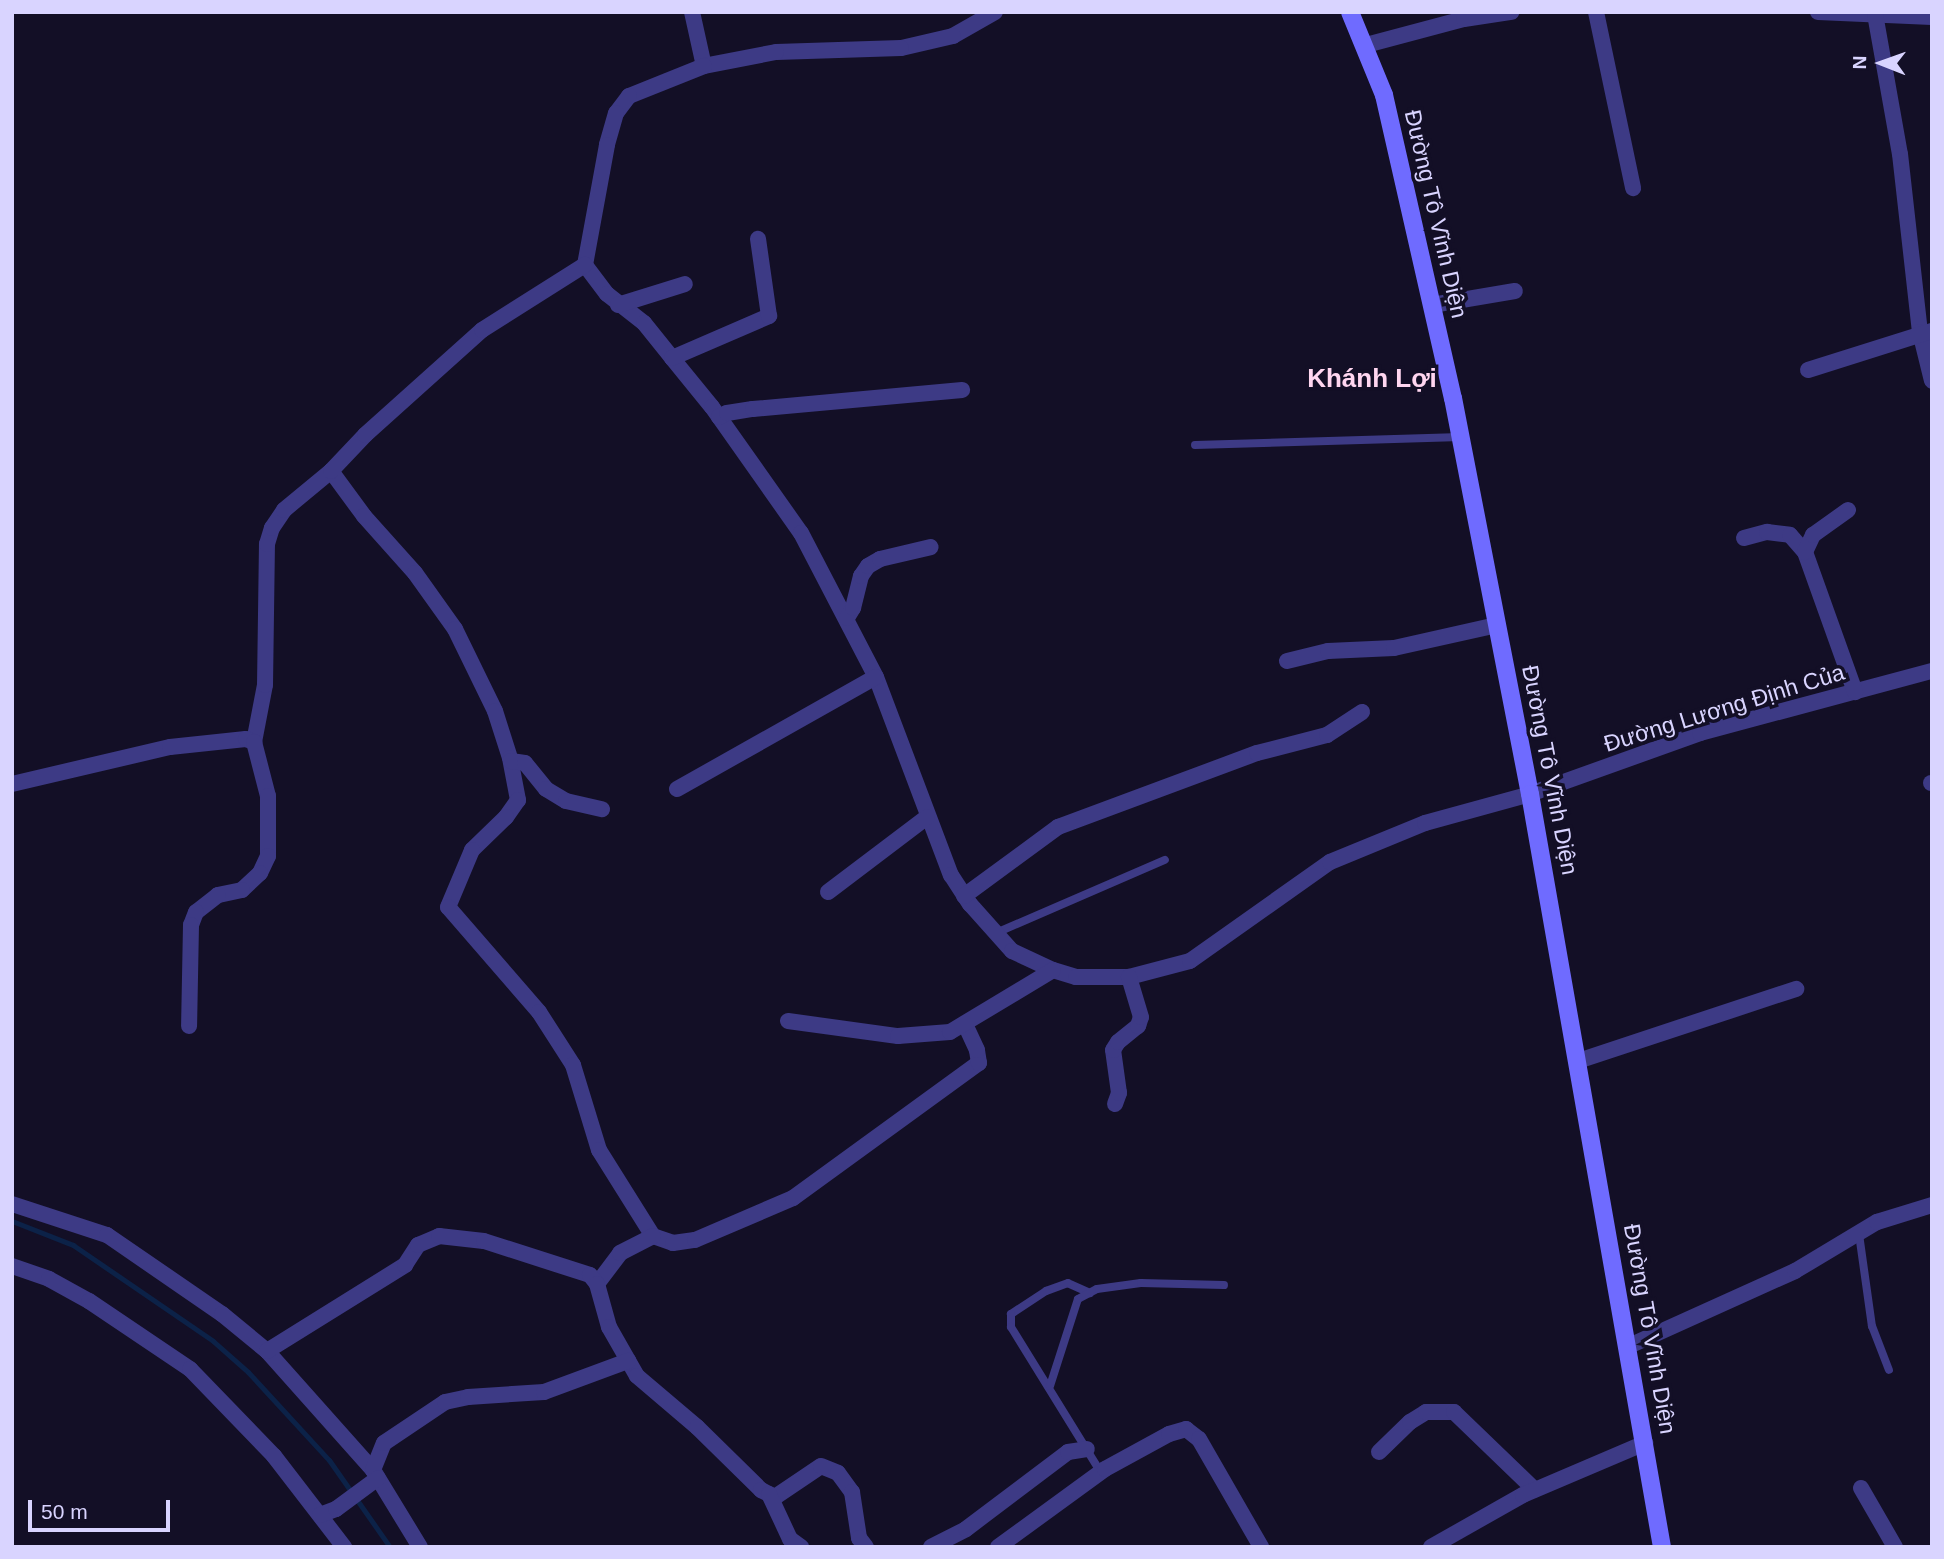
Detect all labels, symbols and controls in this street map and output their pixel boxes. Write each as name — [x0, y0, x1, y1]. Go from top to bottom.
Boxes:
north arrow — [1846, 28, 1916, 98]
text: N — [1849, 56, 1870, 70]
street label: Đường Tô Vĩnh Diện — [1399, 107, 1473, 321]
district label: Khánh Lợi — [1307, 363, 1437, 395]
street label: Đường Lương Định Của — [1600, 658, 1848, 758]
street label: Đường Tô Vĩnh Diện — [1516, 663, 1584, 877]
street label: Đường Tô Vĩnh Diện — [1618, 1222, 1682, 1436]
scale bar — [32, 1486, 173, 1530]
text: 50 m — [41, 1500, 88, 1523]

